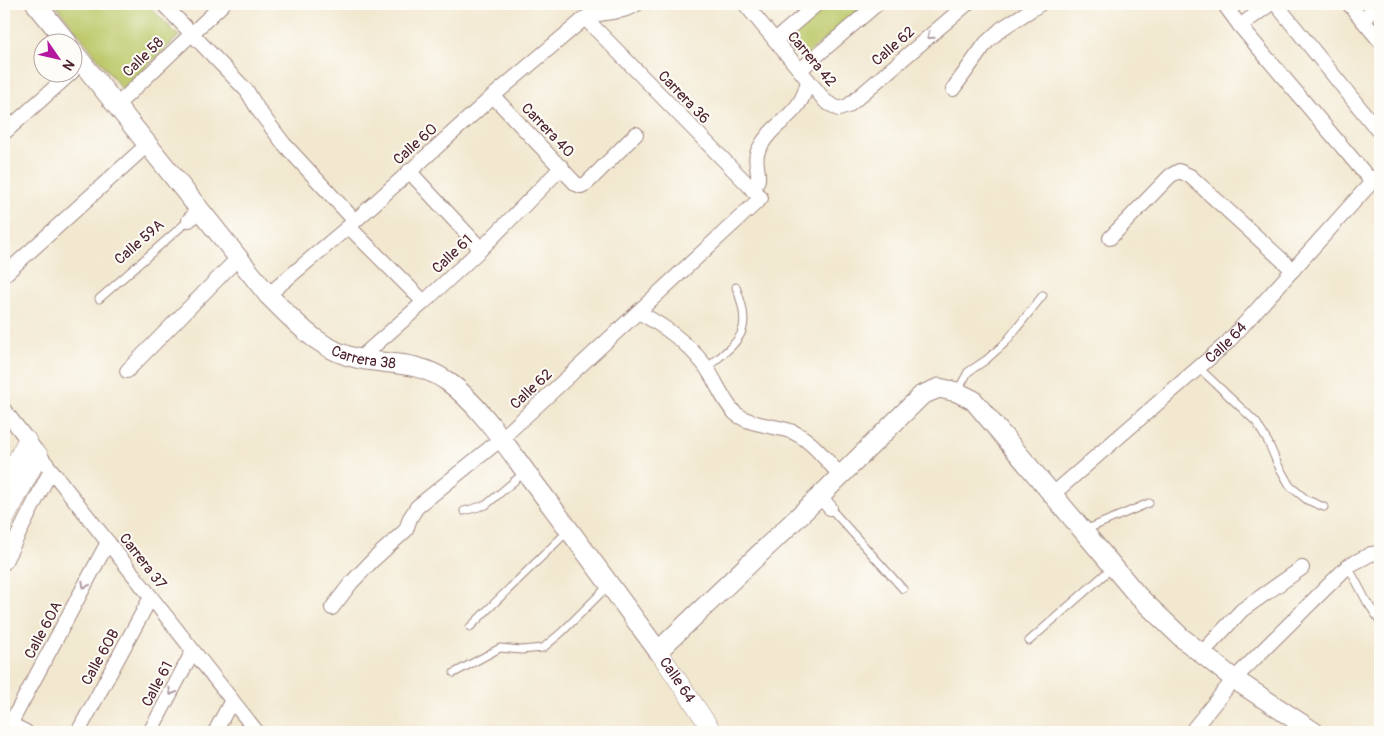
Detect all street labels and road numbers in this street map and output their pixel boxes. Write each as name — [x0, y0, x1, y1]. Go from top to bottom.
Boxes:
street label: Calle 62 — [868, 22, 919, 70]
street label: Carrera 42 — [783, 28, 840, 91]
street label: Calle 58 — [119, 33, 168, 81]
street label: Carrera 36 — [654, 67, 714, 128]
street label: Carrera 40 — [517, 99, 578, 162]
street label: Calle 60 — [389, 120, 441, 169]
street label: Calle 59A — [111, 215, 168, 269]
street label: Calle 61 — [428, 231, 477, 278]
street label: Calle 64 — [1201, 318, 1252, 368]
street label: Carrera 38 — [328, 341, 397, 374]
street label: Calle 62 — [506, 365, 557, 414]
street label: Carrera 37 — [115, 529, 170, 593]
street label: Calle 60A — [20, 598, 67, 662]
street label: Calle 60B — [77, 626, 124, 689]
street label: Calle 64 — [655, 654, 700, 707]
street label: Calle 61 — [138, 658, 177, 710]

